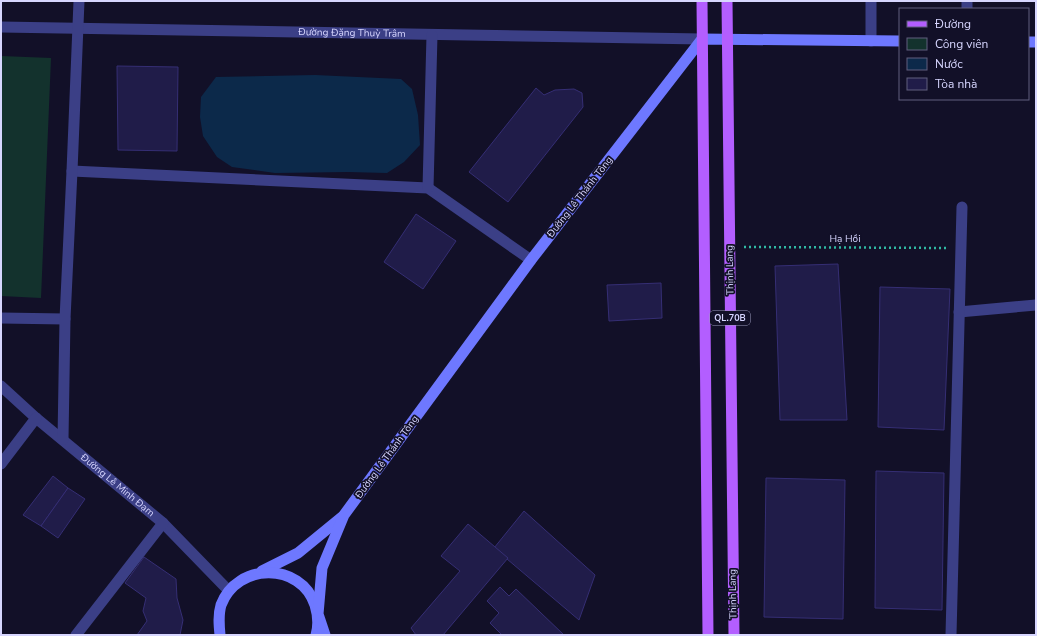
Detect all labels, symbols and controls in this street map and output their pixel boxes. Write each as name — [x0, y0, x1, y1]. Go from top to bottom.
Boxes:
legend — [899, 8, 1029, 100]
text: Đường — [934, 16, 971, 32]
street label: Đường Đặng Thuỳ Trâm — [297, 25, 406, 41]
text: Công viên — [935, 36, 988, 52]
text: Nước — [935, 56, 963, 72]
text: Tòa nhà — [935, 76, 977, 92]
street label: Đường Lê Thánh Tông — [543, 153, 616, 241]
street label: Hạ Hồi — [830, 232, 860, 246]
street label: Thịnh Lang — [723, 245, 737, 295]
road number: QL.70B — [710, 311, 750, 325]
street label: Đường Lê Thánh Tông — [352, 413, 422, 502]
street label: Đường Lê Minh Đạm — [77, 450, 157, 520]
street label: Thịnh Lang — [726, 569, 740, 619]

